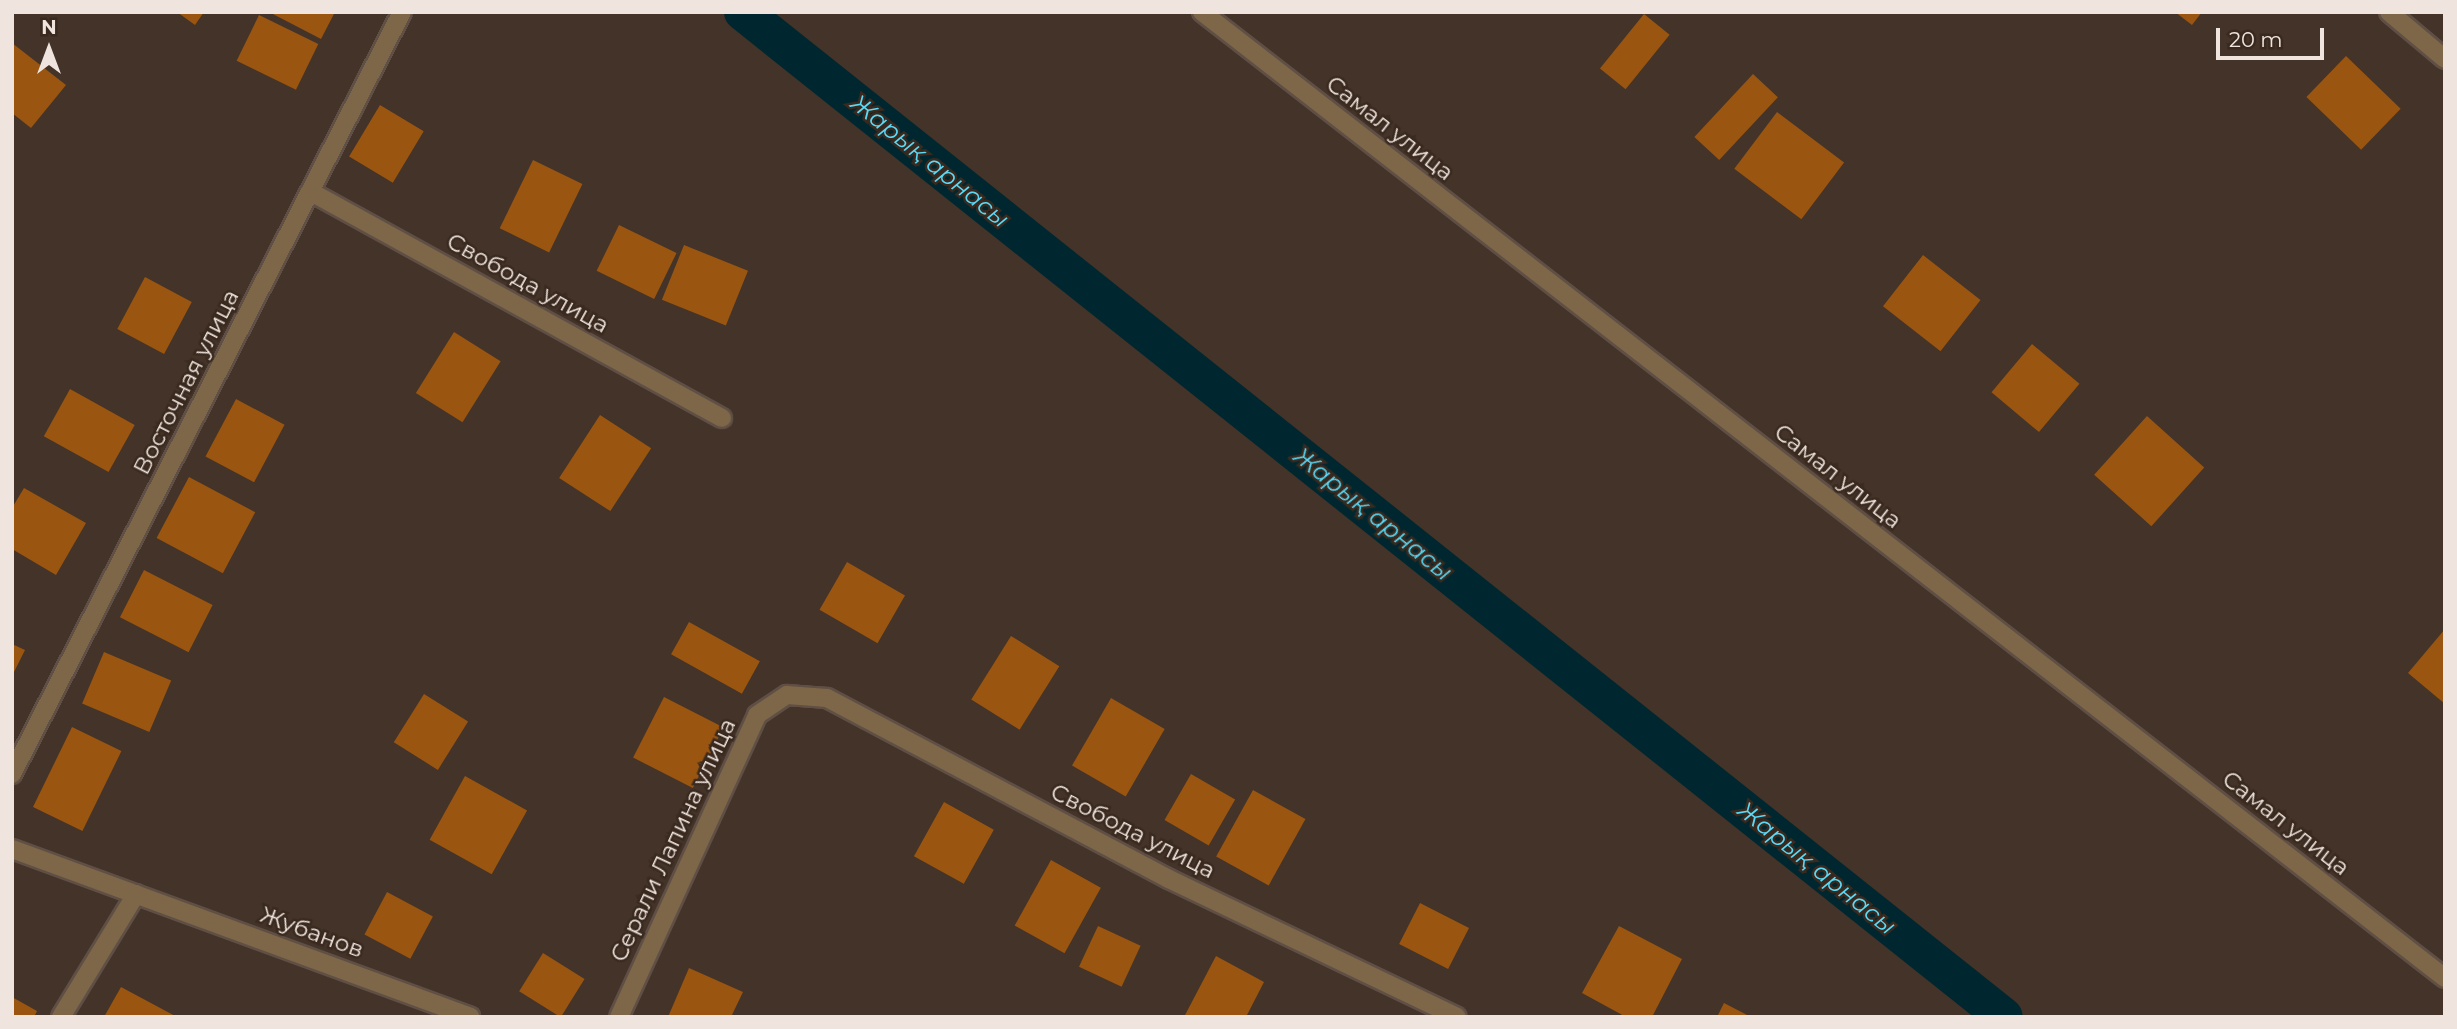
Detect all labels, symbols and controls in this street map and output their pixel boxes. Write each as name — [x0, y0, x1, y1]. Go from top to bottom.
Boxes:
north arrow — [14, 14, 84, 84]
scale bar — [2219, 14, 2328, 58]
text: N — [41, 16, 57, 39]
text: 20 m — [2229, 27, 2283, 52]
street label: Самал улица — [1321, 70, 1459, 186]
water label: Жарық арнасы — [845, 88, 1015, 234]
street label: Свобода улица — [442, 227, 614, 339]
street label: Восточная улица — [127, 285, 245, 479]
street label: Самал улица — [1769, 418, 1907, 534]
water label: Жарық арнасы — [1288, 441, 1458, 587]
street label: Серали Лапина улица — [604, 714, 742, 966]
street label: Самал улица — [2217, 765, 2355, 881]
street label: Свобода улица — [1046, 778, 1220, 884]
water label: Жарық арнасы — [1732, 795, 1902, 941]
street label: Жубанов — [257, 901, 367, 963]

